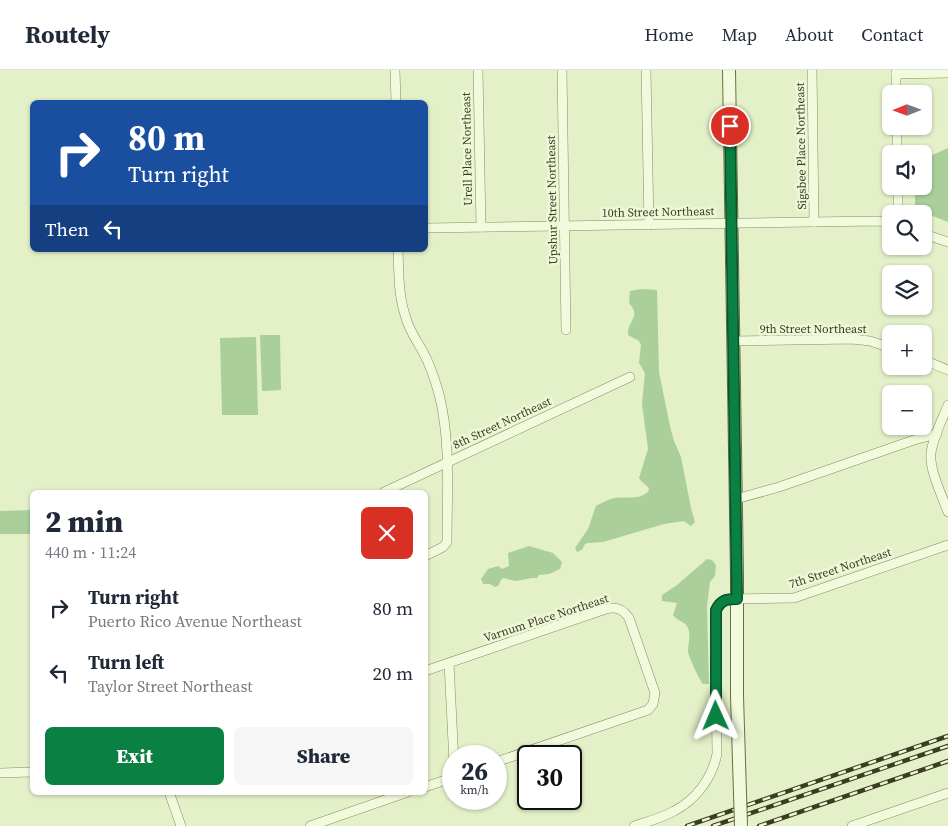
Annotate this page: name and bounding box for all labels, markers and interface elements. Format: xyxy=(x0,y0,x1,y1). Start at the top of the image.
text: Routely xyxy=(25,18,110,51)
text: Home xyxy=(645,22,694,47)
text: Map xyxy=(722,22,757,47)
text: About xyxy=(785,22,833,47)
text: Contact xyxy=(861,22,923,47)
street label: Sigsbee Place Northeast xyxy=(792,82,810,210)
north arrow xyxy=(882,85,932,135)
map controls xyxy=(882,85,932,435)
street label: Urell Place Northeast xyxy=(458,92,476,206)
pin xyxy=(709,105,751,147)
icon: arrive xyxy=(716,112,744,140)
text: 80 m xyxy=(128,114,205,162)
icon: right xyxy=(45,120,110,185)
street label: Upshur Street Northeast xyxy=(543,135,561,265)
button: sound xyxy=(882,145,932,195)
text: Turn right xyxy=(128,159,229,189)
street label: 10th Street Northeast xyxy=(602,203,715,221)
button: search xyxy=(882,205,932,255)
icon: left xyxy=(99,215,127,243)
text: Then xyxy=(45,216,89,242)
button: layers xyxy=(882,265,932,315)
street label: 9th Street Northeast xyxy=(760,321,866,337)
button: + xyxy=(882,325,932,375)
button: − xyxy=(882,385,932,435)
street label: 8th Street Northeast xyxy=(450,393,554,453)
text: 2 min xyxy=(45,501,123,542)
button: close xyxy=(361,507,413,559)
text: 440 m · 11:24 xyxy=(45,541,136,563)
street label: 7th Street Northeast xyxy=(787,544,893,592)
text: Turn right xyxy=(88,584,179,610)
street label: Varnum Place Northeast xyxy=(482,590,611,646)
icon: right xyxy=(45,594,73,622)
text: 80 m xyxy=(372,595,413,621)
text: Puerto Rico Avenue Northeast xyxy=(88,610,302,632)
text: Turn left xyxy=(88,649,164,675)
icon: left xyxy=(45,659,73,687)
text: 20 m xyxy=(372,660,413,686)
text: Taylor Street Northeast xyxy=(88,675,253,697)
position arrow xyxy=(689,689,741,741)
button: Exit xyxy=(45,727,224,785)
button: Share xyxy=(234,727,413,785)
speed limit sign: 30 xyxy=(517,745,582,810)
text: 26 xyxy=(461,754,488,788)
text: km/h xyxy=(460,782,489,798)

